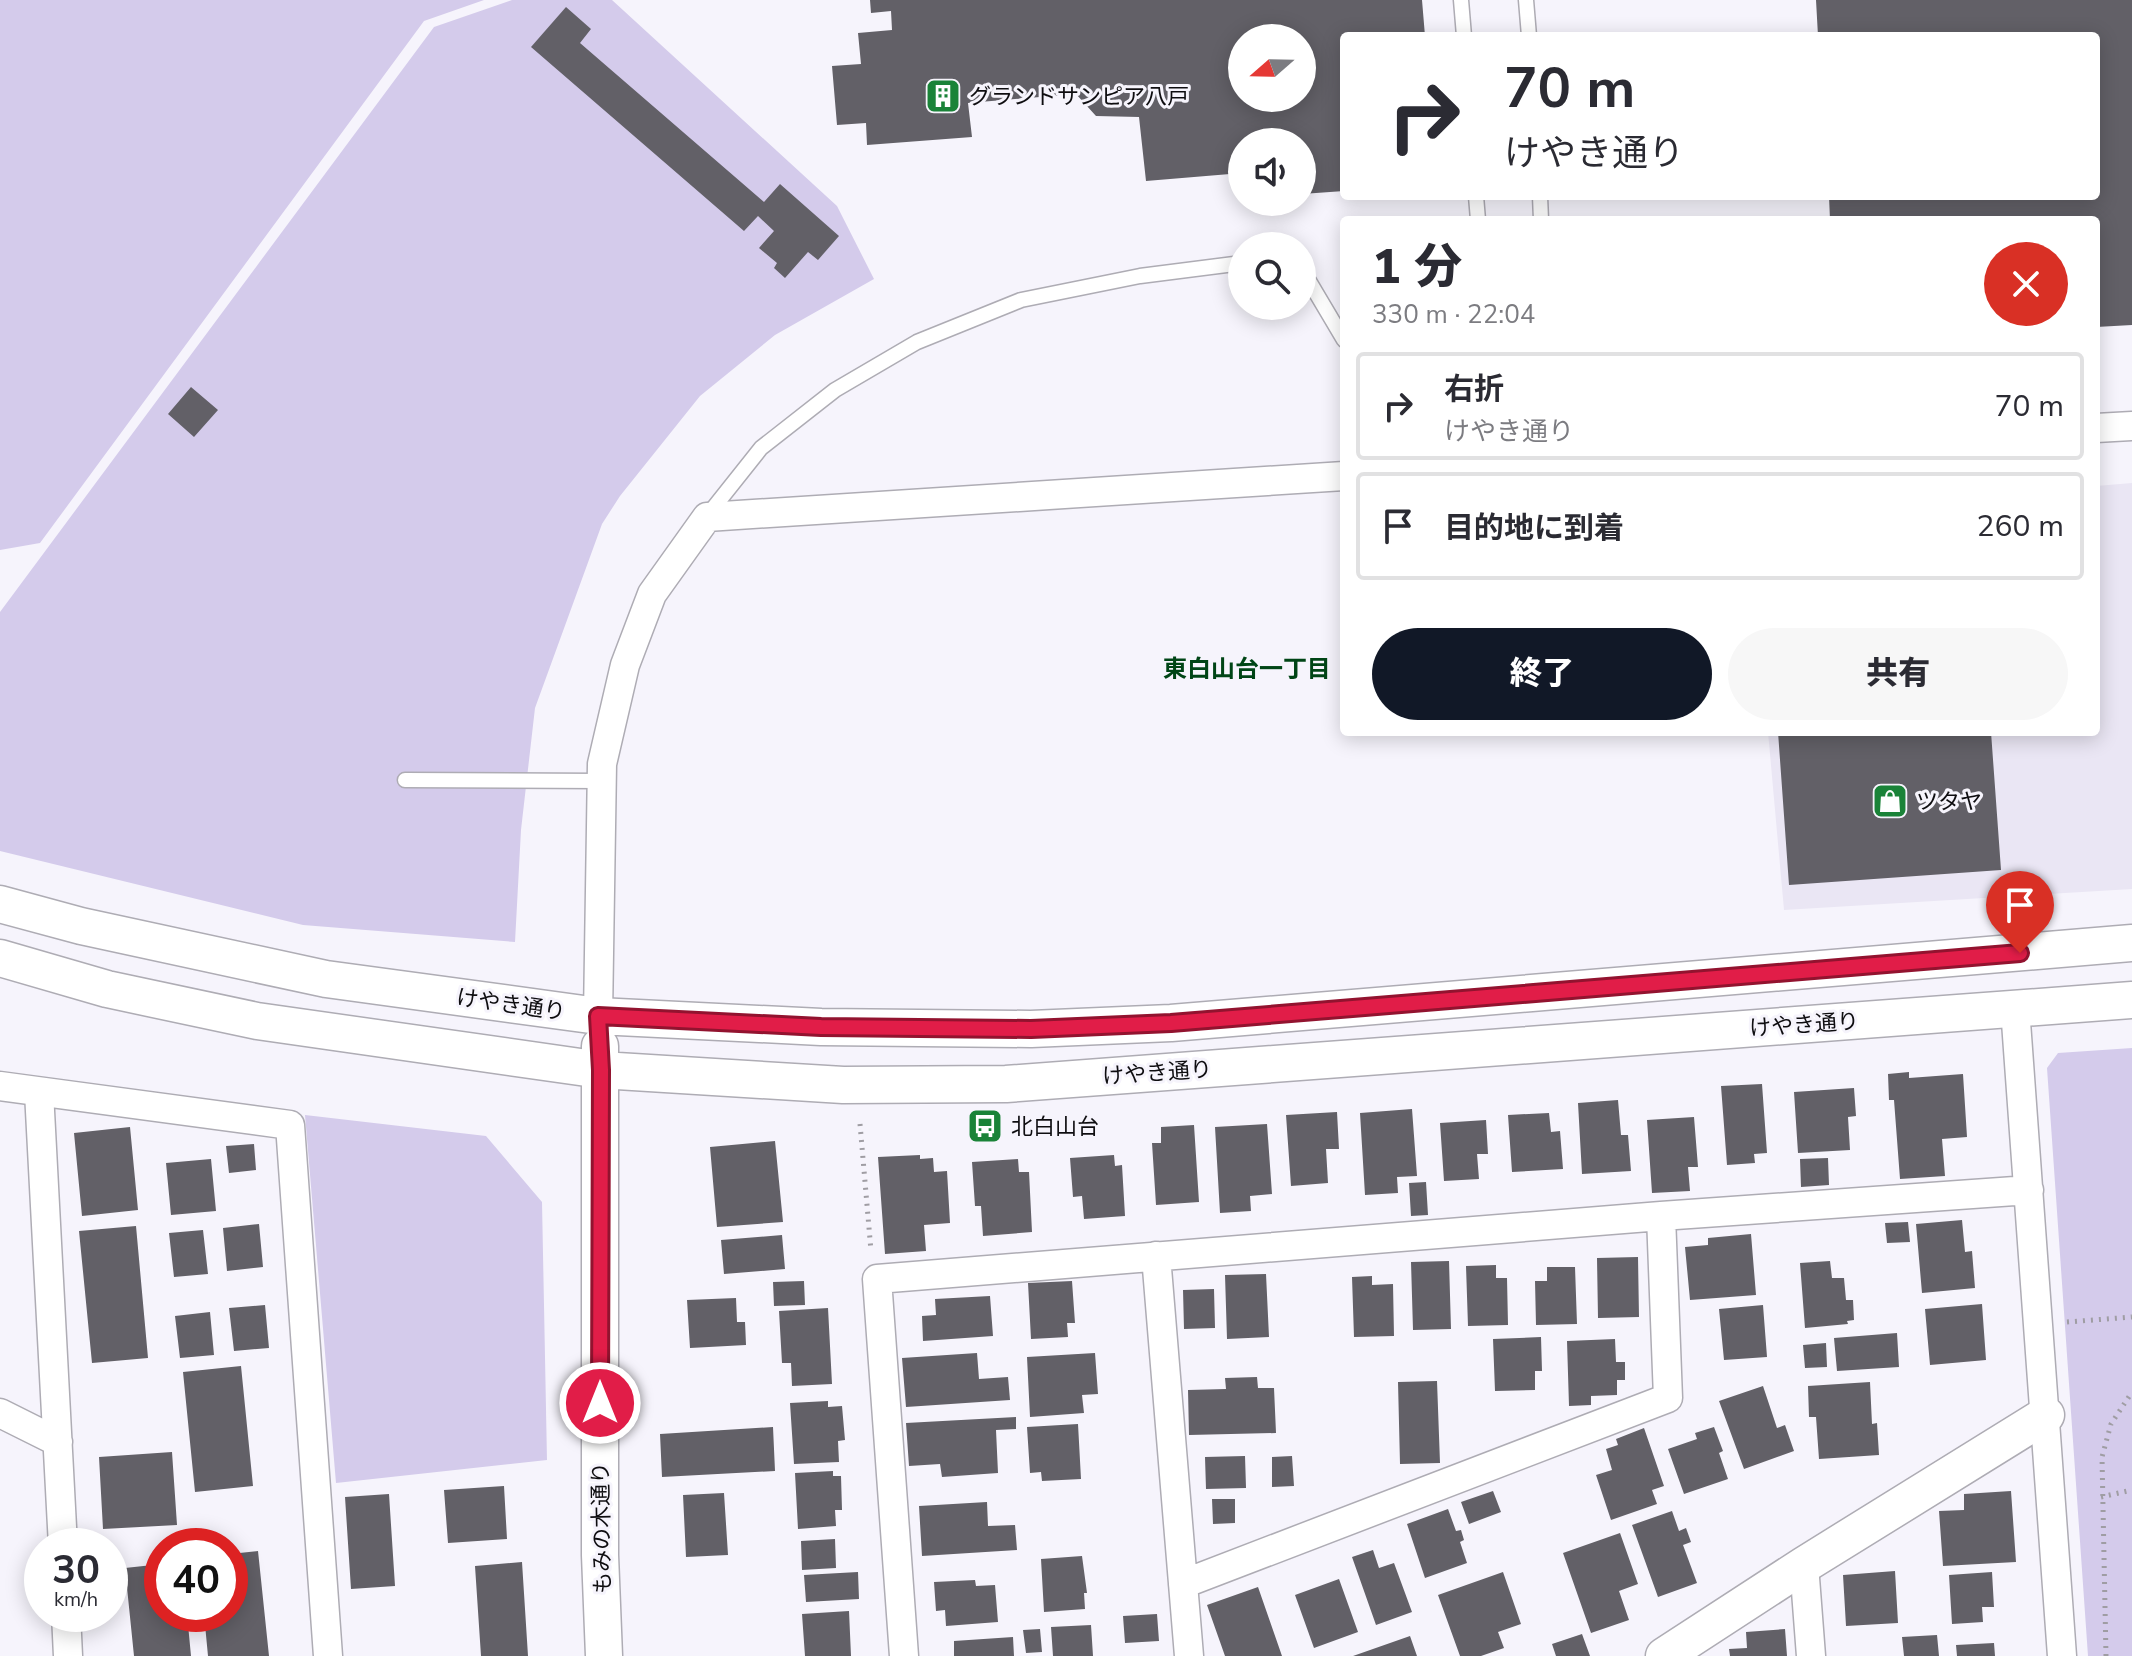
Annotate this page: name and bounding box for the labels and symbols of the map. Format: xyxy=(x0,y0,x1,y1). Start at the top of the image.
north arrow xyxy=(1228,24,1316,112)
building icon: グランドサンピア八戸 xyxy=(924,77,962,115)
place label: グランドサンピア八戸 xyxy=(969,82,1189,112)
district label: 東白山台一丁目 xyxy=(1163,653,1331,685)
shop icon: ツタヤ xyxy=(1871,782,1909,820)
place label: ツタヤ xyxy=(1916,787,1982,817)
pin xyxy=(1986,871,2054,953)
street label: けやき通り xyxy=(454,982,567,1027)
street label: けやき通り xyxy=(1748,1006,1860,1044)
street label: けやき通り xyxy=(1101,1054,1213,1092)
bus stop icon: 北白山台 xyxy=(966,1107,1004,1145)
place label: 北白山台 xyxy=(1011,1112,1099,1142)
position arrow xyxy=(558,1361,642,1445)
street label: もみの木通り xyxy=(586,1462,618,1594)
speed limit sign: 40 xyxy=(144,1528,248,1632)

